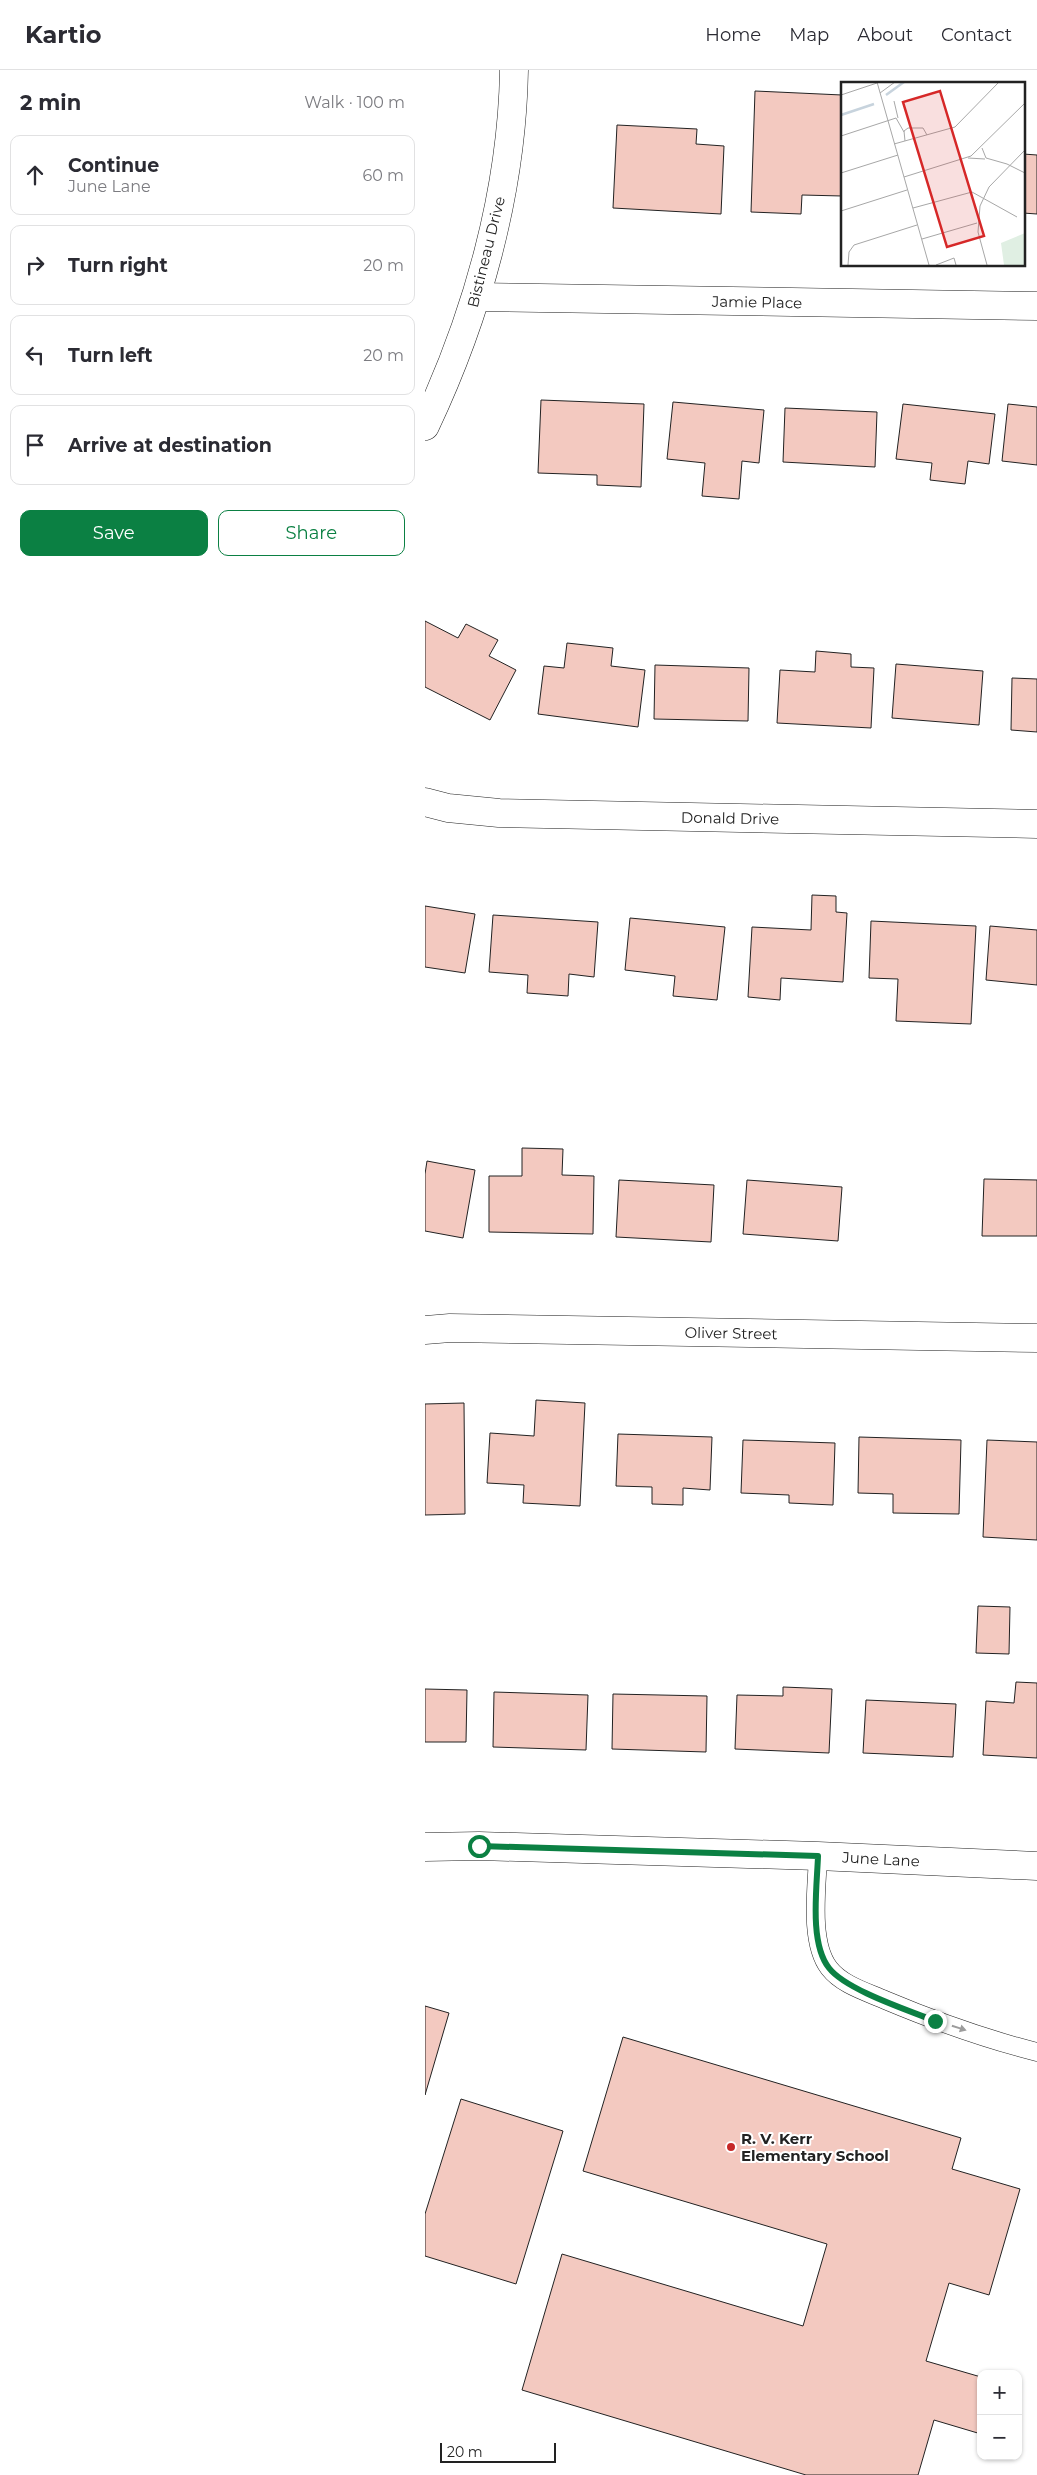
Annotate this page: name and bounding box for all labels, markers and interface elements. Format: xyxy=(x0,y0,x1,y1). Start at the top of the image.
text: Kartio xyxy=(25,20,101,49)
text: Home xyxy=(705,24,761,46)
text: Map xyxy=(789,24,829,46)
text: About xyxy=(857,24,913,46)
text: Contact xyxy=(941,24,1012,46)
inset map xyxy=(841,82,1025,266)
text: 2 min xyxy=(20,90,81,115)
text: Walk · 100 m xyxy=(304,93,405,112)
text: Continue xyxy=(68,154,159,177)
icon: ahead xyxy=(21,161,49,189)
text: 60 m xyxy=(362,166,404,185)
text: June Lane xyxy=(68,177,151,196)
street label: Bistineau Drive xyxy=(463,194,509,310)
icon: right xyxy=(21,251,49,279)
text: Turn right xyxy=(68,254,168,277)
text: 20 m xyxy=(363,256,404,275)
street label: Jamie Place xyxy=(711,292,802,312)
icon: left xyxy=(21,341,49,369)
text: Turn left xyxy=(68,344,153,367)
text: 20 m xyxy=(363,346,404,365)
icon: arrive xyxy=(21,431,49,459)
text: Arrive at destination xyxy=(68,434,272,457)
button: Save xyxy=(20,510,208,556)
button: Share xyxy=(218,510,405,556)
street label: Donald Drive xyxy=(681,808,779,828)
street label: Oliver Street xyxy=(684,1323,778,1343)
route start xyxy=(468,1835,491,1858)
street label: June Lane xyxy=(841,1847,920,1871)
route end xyxy=(924,2010,947,2033)
one-way arrow xyxy=(951,2025,966,2033)
place label: R. V. Kerr Elementary School xyxy=(741,2129,889,2165)
marker: R. V. Kerr Elementary School xyxy=(725,2141,737,2153)
map controls xyxy=(977,2370,1022,2460)
button: + xyxy=(977,2370,1022,2415)
button: − xyxy=(977,2415,1022,2460)
scale bar xyxy=(440,2440,556,2463)
text: 20 m xyxy=(447,2443,483,2461)

